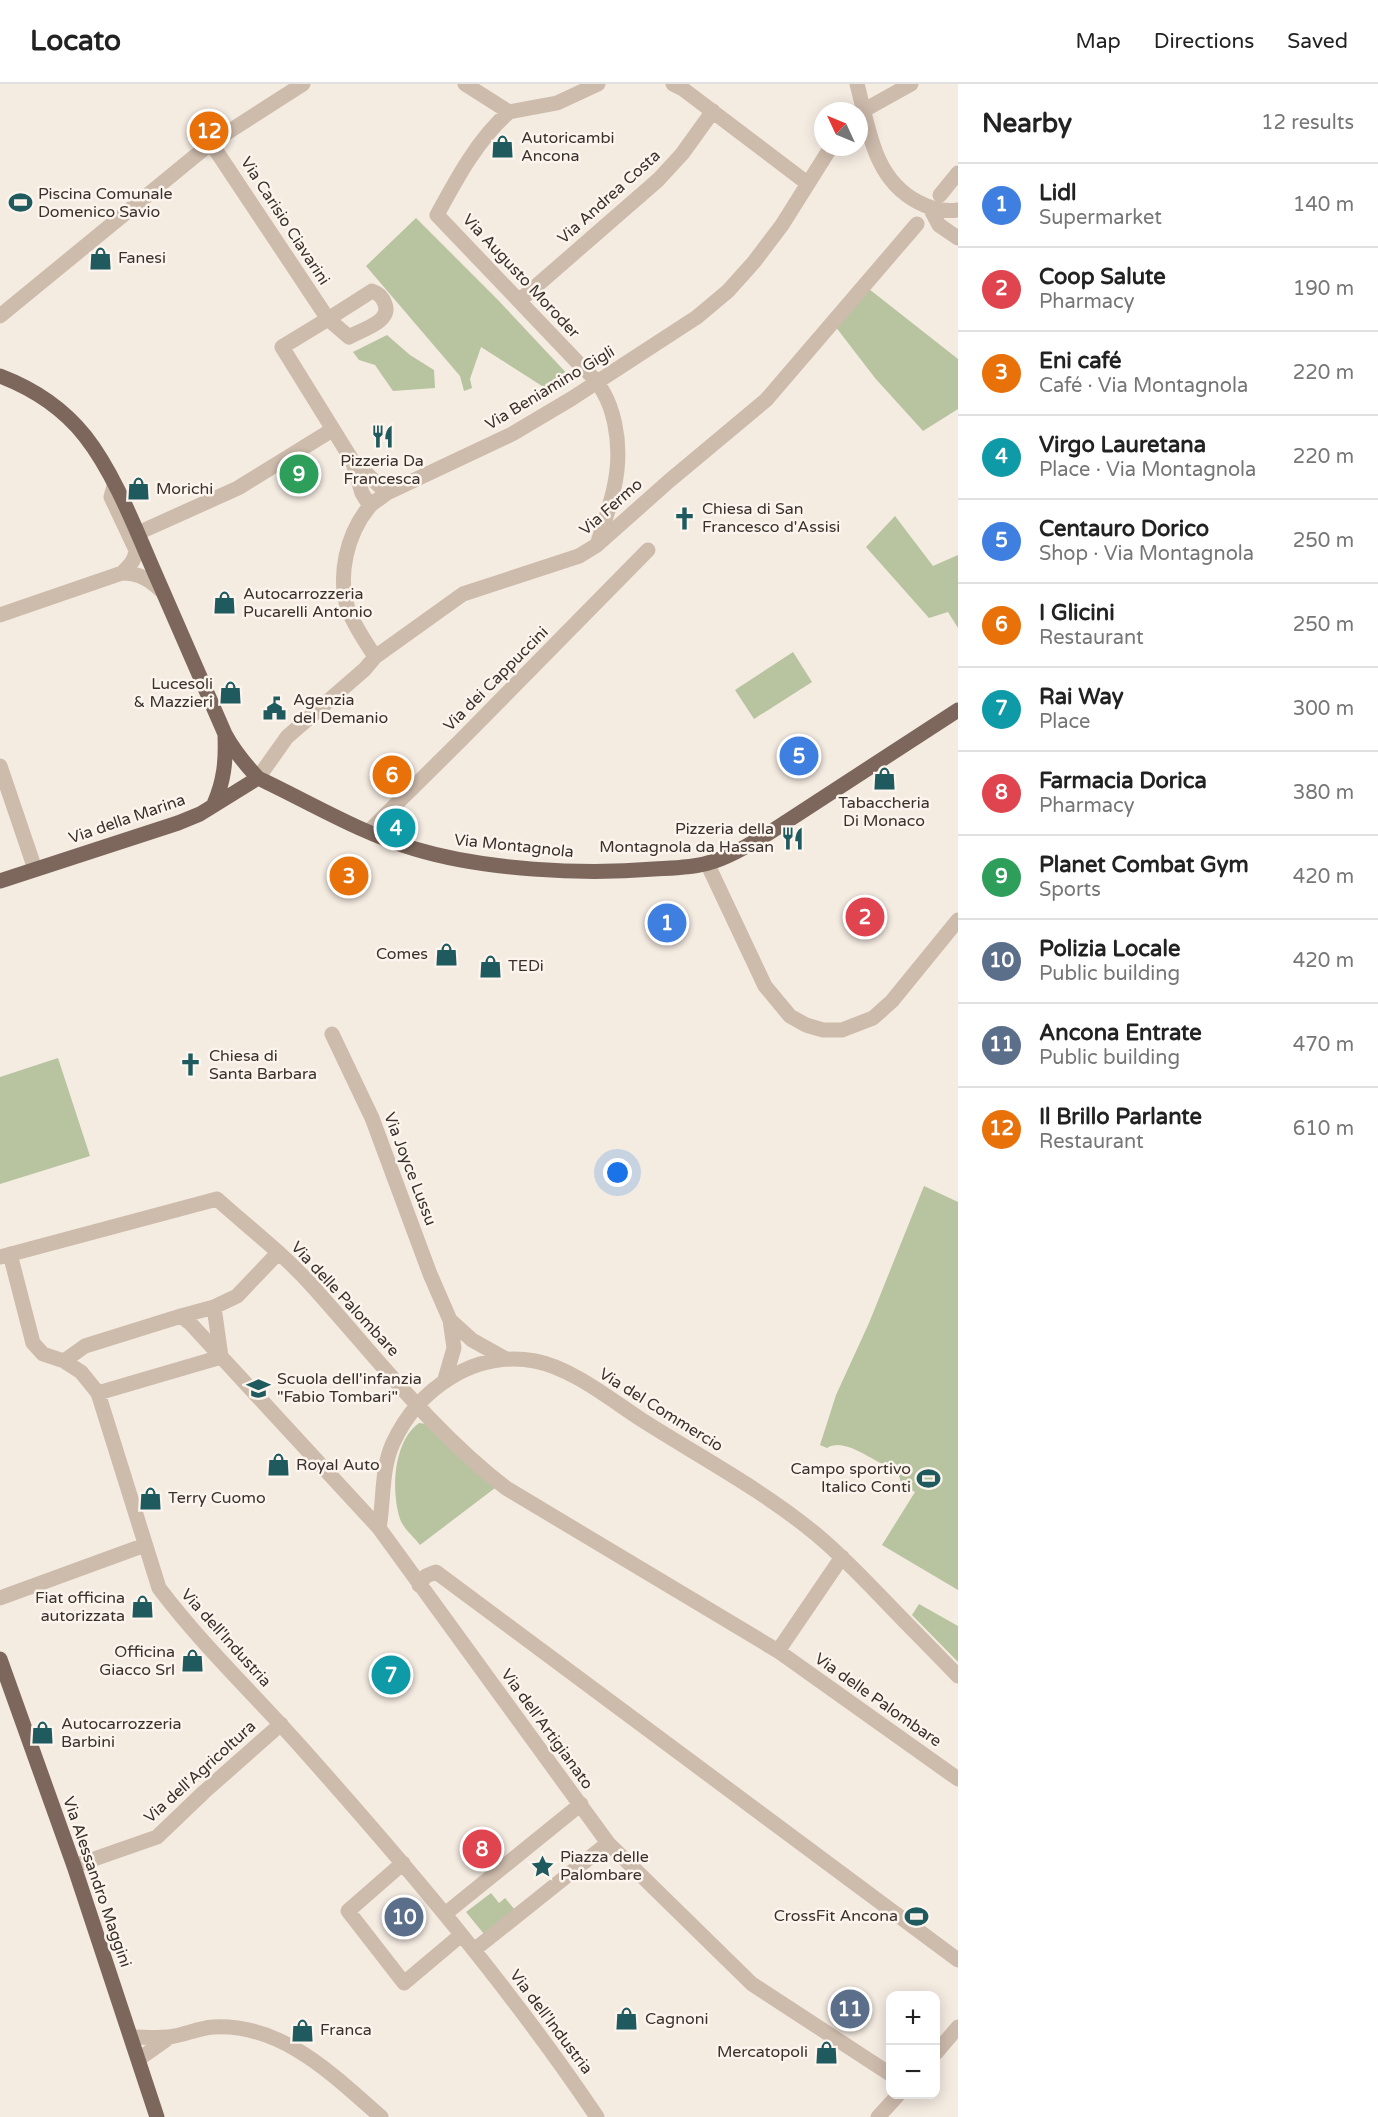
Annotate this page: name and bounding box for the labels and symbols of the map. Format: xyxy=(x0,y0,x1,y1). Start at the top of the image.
north arrow xyxy=(814,102,868,156)
pin: 12 xyxy=(190,108,228,154)
place label: Autoricambi Ancona xyxy=(521,128,615,166)
shop icon: Autoricambi Ancona xyxy=(490,134,516,160)
street label: Via Andrea Costa xyxy=(554,146,664,248)
street label: Via Carisio Ciavarini xyxy=(236,153,334,289)
place label: Piscina Comunale Domenico Savio xyxy=(38,184,172,222)
sports icon: Piscina Comunale Domenico Savio xyxy=(7,190,33,216)
street label: Via Augusto Moroder xyxy=(458,210,584,343)
shop icon: Fanesi xyxy=(87,245,113,271)
place label: Fanesi xyxy=(118,248,166,268)
street label: Via Beniamino Gigli xyxy=(482,341,618,435)
restaurant icon: Pizzeria Da Francesca xyxy=(369,423,395,449)
place label: Pizzeria Da Francesca xyxy=(340,451,424,489)
pin: 9 xyxy=(280,452,318,496)
street label: Via Fermo xyxy=(575,474,647,540)
shop icon: Morichi xyxy=(125,476,151,502)
place label: Morichi xyxy=(156,479,213,499)
place label: Chiesa di San Francesco d'Assisi xyxy=(702,499,840,537)
church icon: Chiesa di San Francesco d'Assisi xyxy=(671,505,697,531)
place label: Autocarrozzeria Pucarelli Antonio xyxy=(243,584,373,622)
shop icon: Autocarrozzeria Pucarelli Antonio xyxy=(212,590,238,616)
street label: Via dei Cappuccini xyxy=(439,622,553,736)
place label: Lucesoli & Mazzieri xyxy=(134,674,213,712)
shop icon: Lucesoli & Mazzieri xyxy=(218,680,244,706)
place label: Agenzia del Demanio xyxy=(293,690,388,728)
public building icon: Agenzia del Demanio xyxy=(262,696,288,722)
pin: 5 xyxy=(780,734,818,778)
pin: 6 xyxy=(372,752,412,798)
shop icon: Tabaccheria Di Monaco xyxy=(871,765,897,791)
street label: Via della Marina xyxy=(66,790,188,848)
place label: Tabaccheria Di Monaco xyxy=(838,793,930,831)
pin: 4 xyxy=(376,806,416,850)
place label: Pizzeria della Montagnola da Hassan xyxy=(599,819,774,857)
restaurant icon: Pizzeria della Montagnola da Hassan xyxy=(779,825,805,851)
street label: Via Montagnola xyxy=(453,830,575,862)
pin: 3 xyxy=(330,854,368,898)
pin: 2 xyxy=(846,894,884,940)
pin: 1 xyxy=(648,900,686,946)
shop icon: Comes xyxy=(433,941,459,967)
place label: Comes xyxy=(376,944,428,964)
shop icon: TEDi xyxy=(477,953,503,979)
place label: TEDi xyxy=(508,956,544,976)
place label: Chiesa di Santa Barbara xyxy=(209,1046,317,1084)
church icon: Chiesa di Santa Barbara xyxy=(178,1052,204,1078)
street label: Via Joyce Lussu xyxy=(379,1110,441,1228)
your location xyxy=(603,1158,632,1187)
street label: Via delle Palombare xyxy=(286,1237,404,1361)
street label: Via del Commercio xyxy=(595,1364,727,1456)
place label: Scuola dell'infanzia "Fabio Tombari" xyxy=(277,1369,422,1407)
school or university icon: Scuola dell'infanzia "Fabio Tombari" xyxy=(246,1375,272,1401)
shop icon: Royal Auto xyxy=(265,1452,291,1478)
place label: Royal Auto xyxy=(296,1455,380,1475)
place label: Campo sportivo Italico Conti xyxy=(790,1459,911,1497)
sports icon: Campo sportivo Italico Conti xyxy=(916,1465,942,1491)
shop icon: Terry Cuomo xyxy=(137,1485,163,1511)
place label: Terry Cuomo xyxy=(168,1488,266,1508)
street label: Via dell'Industria xyxy=(177,1585,275,1691)
place label: Fiat officina autorizzata xyxy=(35,1588,125,1626)
shop icon: Fiat officina autorizzata xyxy=(130,1594,156,1620)
place label: Officina Giacco Srl xyxy=(99,1642,175,1680)
shop icon: Officina Giacco Srl xyxy=(180,1648,206,1674)
street label: Via delle Palombare xyxy=(811,1649,945,1751)
pin: 7 xyxy=(372,1652,410,1698)
street label: Via dell'Artigianato xyxy=(497,1665,597,1793)
place label: Autocarrozzeria Barbini xyxy=(61,1714,182,1752)
street label: Via dell'Agricoltura xyxy=(140,1716,260,1828)
shop icon: Autocarrozzeria Barbini xyxy=(30,1720,56,1746)
street label: Via Alessandro Maggini xyxy=(58,1794,136,1970)
pin: 8 xyxy=(462,1826,502,1872)
place label: Piazza delle Palombare xyxy=(560,1847,649,1885)
place icon: Piazza delle Palombare xyxy=(529,1853,555,1879)
pin: 10 xyxy=(384,1894,424,1940)
sports icon: CrossFit Ancona xyxy=(903,1903,929,1929)
place label: CrossFit Ancona xyxy=(774,1906,898,1926)
street label: Via dell'Industria xyxy=(505,1966,597,2078)
pin: 11 xyxy=(830,1986,870,2032)
shop icon: Cagnoni xyxy=(614,2006,640,2032)
place label: Cagnoni xyxy=(645,2009,708,2029)
shop icon: Franca xyxy=(289,2017,315,2043)
place label: Franca xyxy=(320,2020,372,2040)
shop icon: Mercatopoli xyxy=(813,2039,839,2065)
place label: Mercatopoli xyxy=(717,2042,808,2062)

